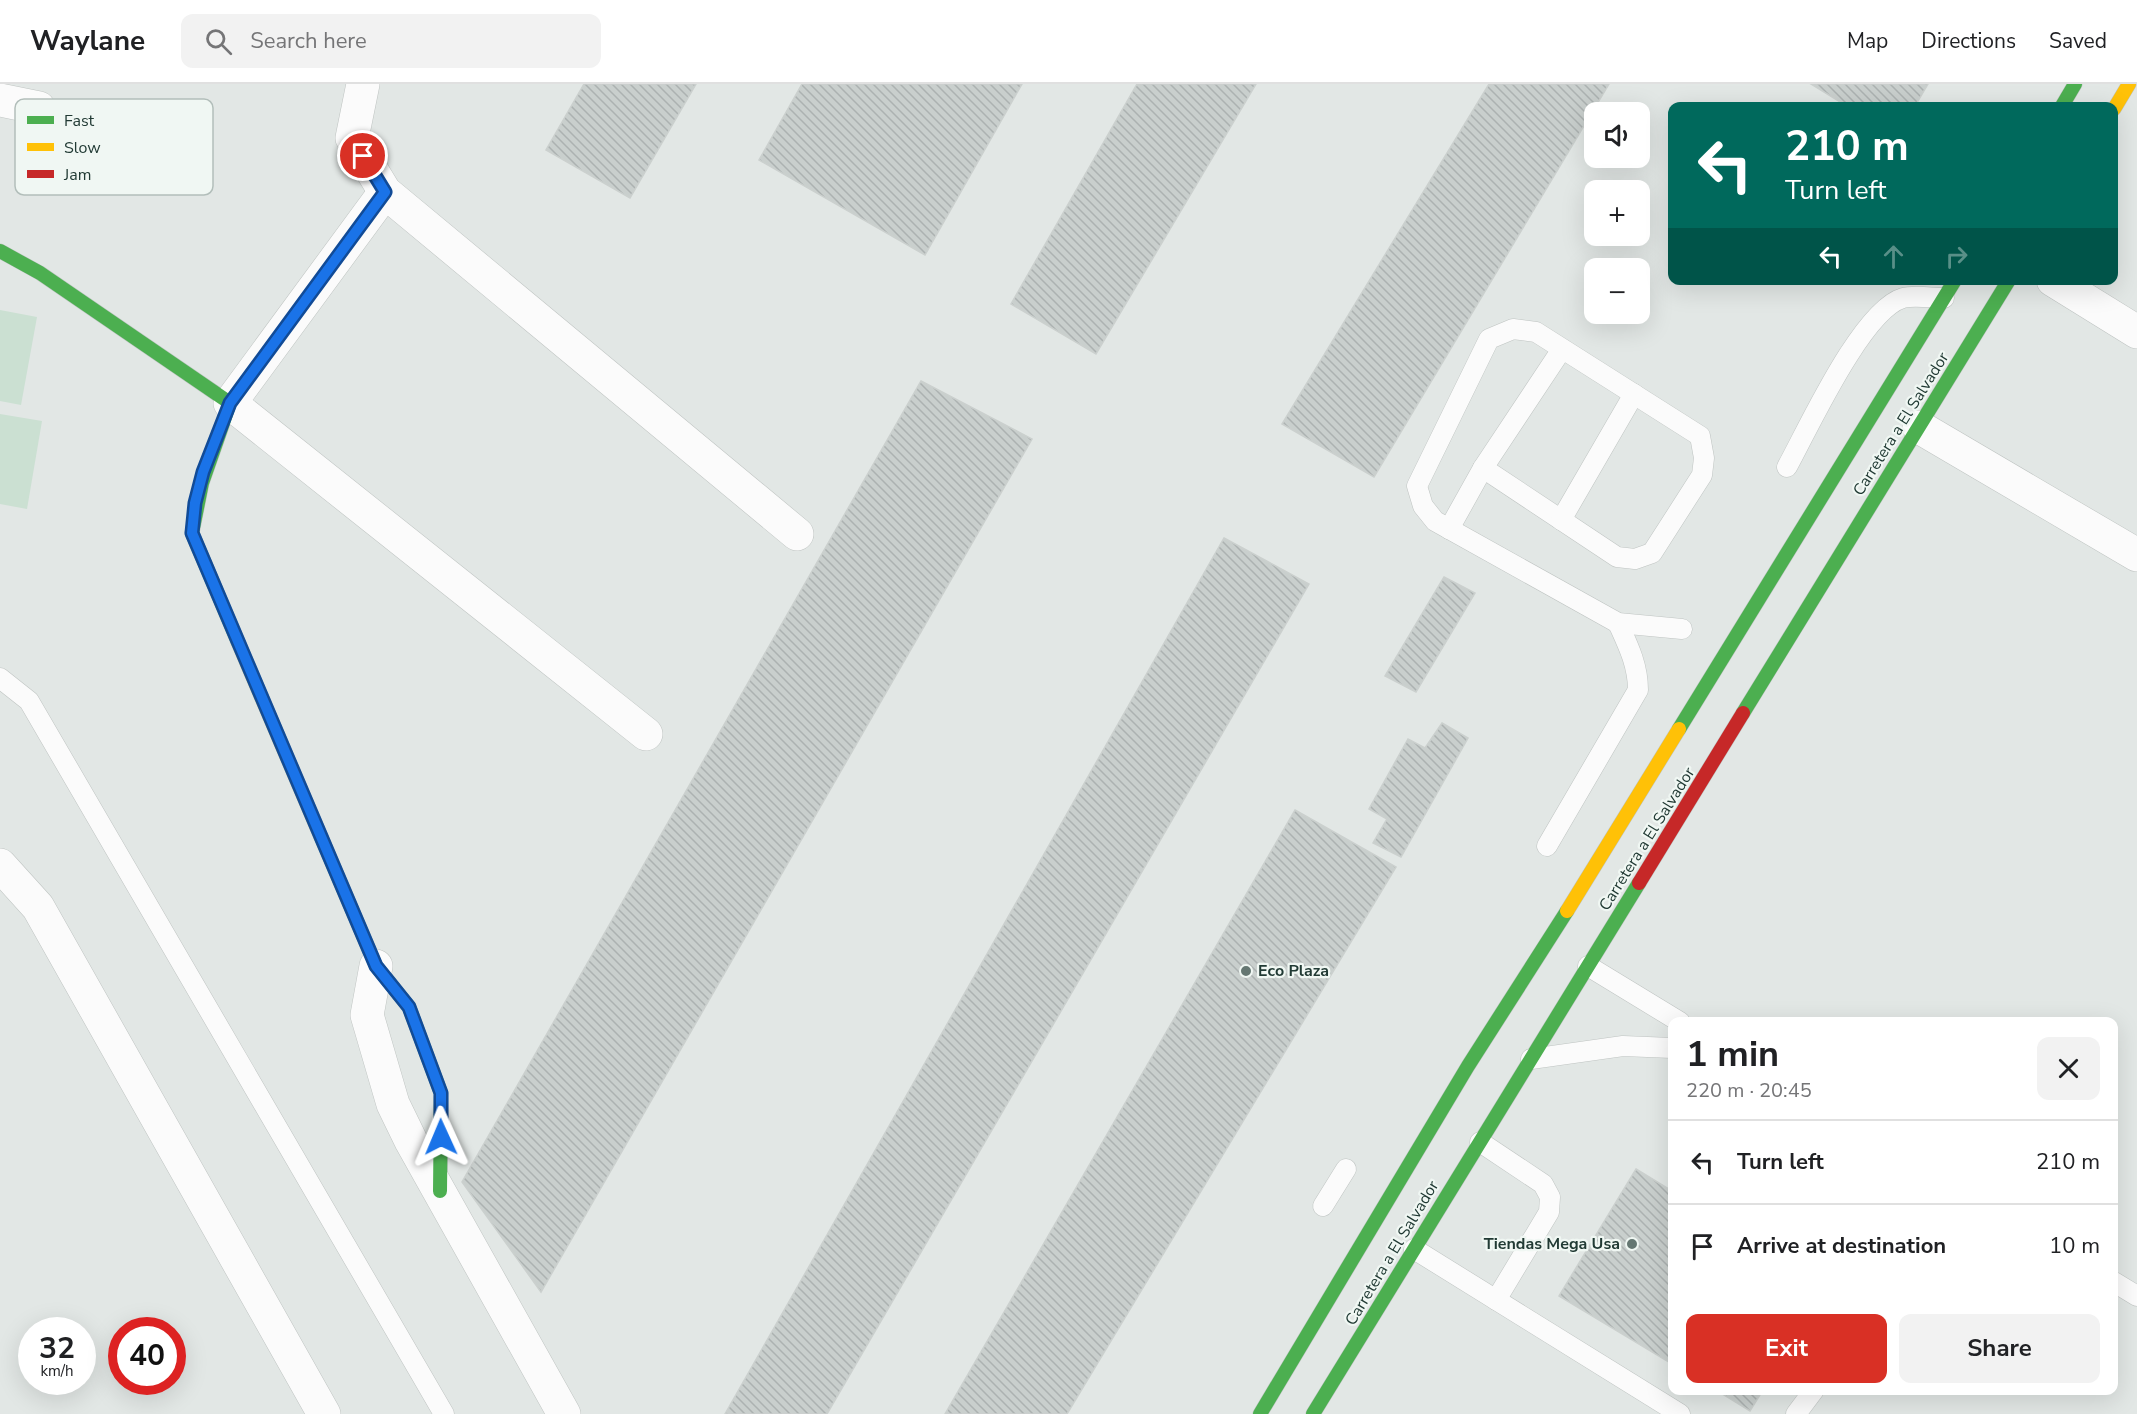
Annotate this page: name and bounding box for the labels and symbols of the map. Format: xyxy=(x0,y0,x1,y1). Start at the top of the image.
legend xyxy=(15,99,213,195)
text: Fast xyxy=(64,110,95,132)
pin xyxy=(337,130,388,181)
text: Slow xyxy=(64,137,101,159)
text: Jam xyxy=(63,164,91,186)
street label: Carretera a El Salvador xyxy=(1848,348,1954,500)
street label: Carretera a El Salvador xyxy=(1594,763,1700,915)
place label: Eco Plaza xyxy=(1258,960,1329,982)
marker: Eco Plaza xyxy=(1239,964,1253,978)
position arrow xyxy=(409,1105,473,1169)
street label: Carretera a El Salvador xyxy=(1340,1176,1444,1330)
place label: Tiendas Mega Usa xyxy=(1484,1233,1620,1255)
marker: Tiendas Mega Usa xyxy=(1625,1237,1639,1251)
speed limit sign: 40 xyxy=(108,1317,186,1395)

